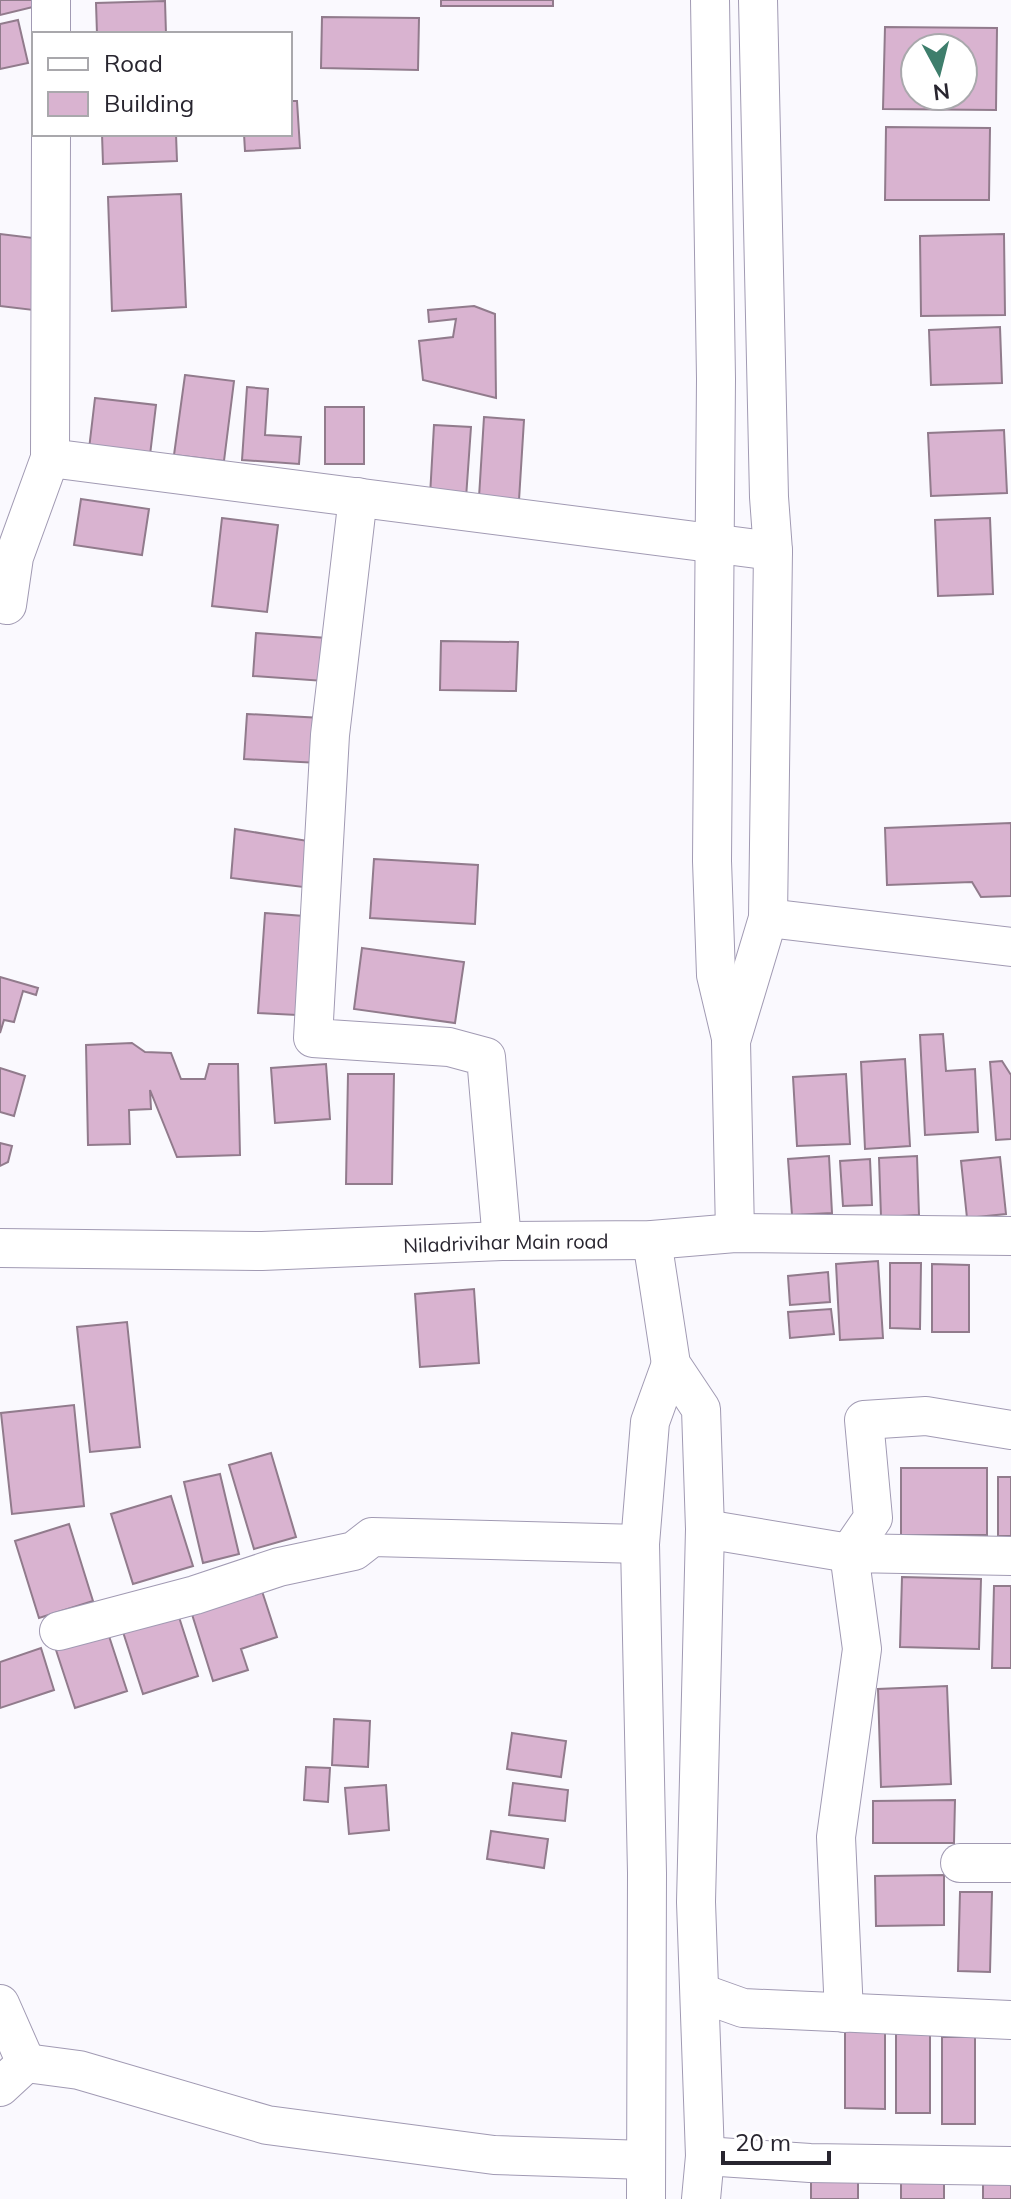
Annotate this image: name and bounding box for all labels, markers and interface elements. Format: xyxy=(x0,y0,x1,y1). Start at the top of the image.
legend xyxy=(32,32,292,136)
north arrow xyxy=(899,32,979,112)
text: Road xyxy=(104,48,163,78)
text: N xyxy=(931,77,951,107)
text: Building xyxy=(104,88,194,118)
street label: Niladrivihar Main road xyxy=(403,1228,609,1258)
scale bar xyxy=(723,2115,829,2165)
text: 20 m xyxy=(735,2127,791,2157)

